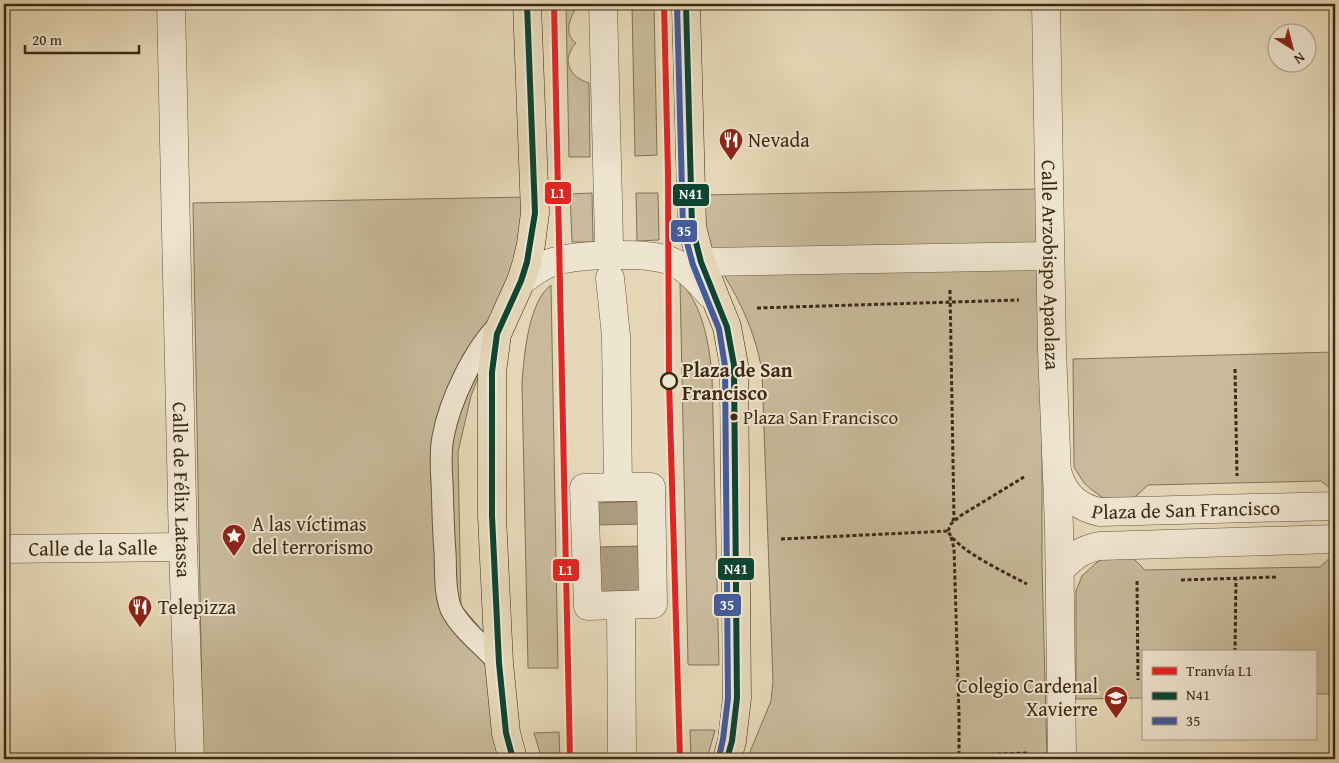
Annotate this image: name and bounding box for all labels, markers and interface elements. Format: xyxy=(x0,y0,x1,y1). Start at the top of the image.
scale bar xyxy=(25,22,139,54)
north arrow xyxy=(1266,22,1316,72)
text: 20 m xyxy=(32,29,63,50)
text: N xyxy=(1289,48,1309,70)
place label: Nevada xyxy=(748,125,810,154)
restaurant icon: Nevada xyxy=(718,127,744,161)
street label: Calle Arzobispo Apaolaza xyxy=(1035,160,1068,371)
line badge: L1 xyxy=(544,181,572,205)
text: L1 xyxy=(551,183,565,203)
line badge: N41 xyxy=(672,183,710,207)
text: N41 xyxy=(679,184,703,204)
line badge: 35 xyxy=(670,219,698,243)
text: 35 xyxy=(677,221,691,241)
place label: Plaza de San Francisco xyxy=(682,355,793,407)
marker: Plaza de San Francisco xyxy=(660,372,678,390)
street label: Calle de Félix Latassa xyxy=(166,402,199,579)
place label: Plaza San Francisco xyxy=(743,403,898,431)
marker: Plaza San Francisco xyxy=(729,412,739,422)
street label: Plaza de San Francisco xyxy=(1089,492,1280,526)
place label: A las víctimas del terrorismo xyxy=(252,509,373,561)
place icon: A las víctimas del terrorismo xyxy=(221,523,247,557)
street label: Calle de la Salle xyxy=(28,532,158,563)
line badge: N41 xyxy=(717,557,755,581)
line badge: L1 xyxy=(552,558,580,582)
text: N41 xyxy=(724,559,748,579)
text: L1 xyxy=(559,560,573,580)
place label: Telepizza xyxy=(158,592,237,621)
line badge: 35 xyxy=(713,593,742,617)
restaurant icon: Telepizza xyxy=(127,594,153,628)
text: 35 xyxy=(720,595,734,615)
legend xyxy=(1142,650,1316,740)
text: Tranvía L1 xyxy=(1186,660,1253,681)
place label: Colegio Cardenal Xavierre xyxy=(957,671,1098,723)
text: N41 xyxy=(1186,684,1210,705)
school or university icon: Colegio Cardenal Xavierre xyxy=(1103,685,1129,719)
text: 35 xyxy=(1186,710,1200,731)

